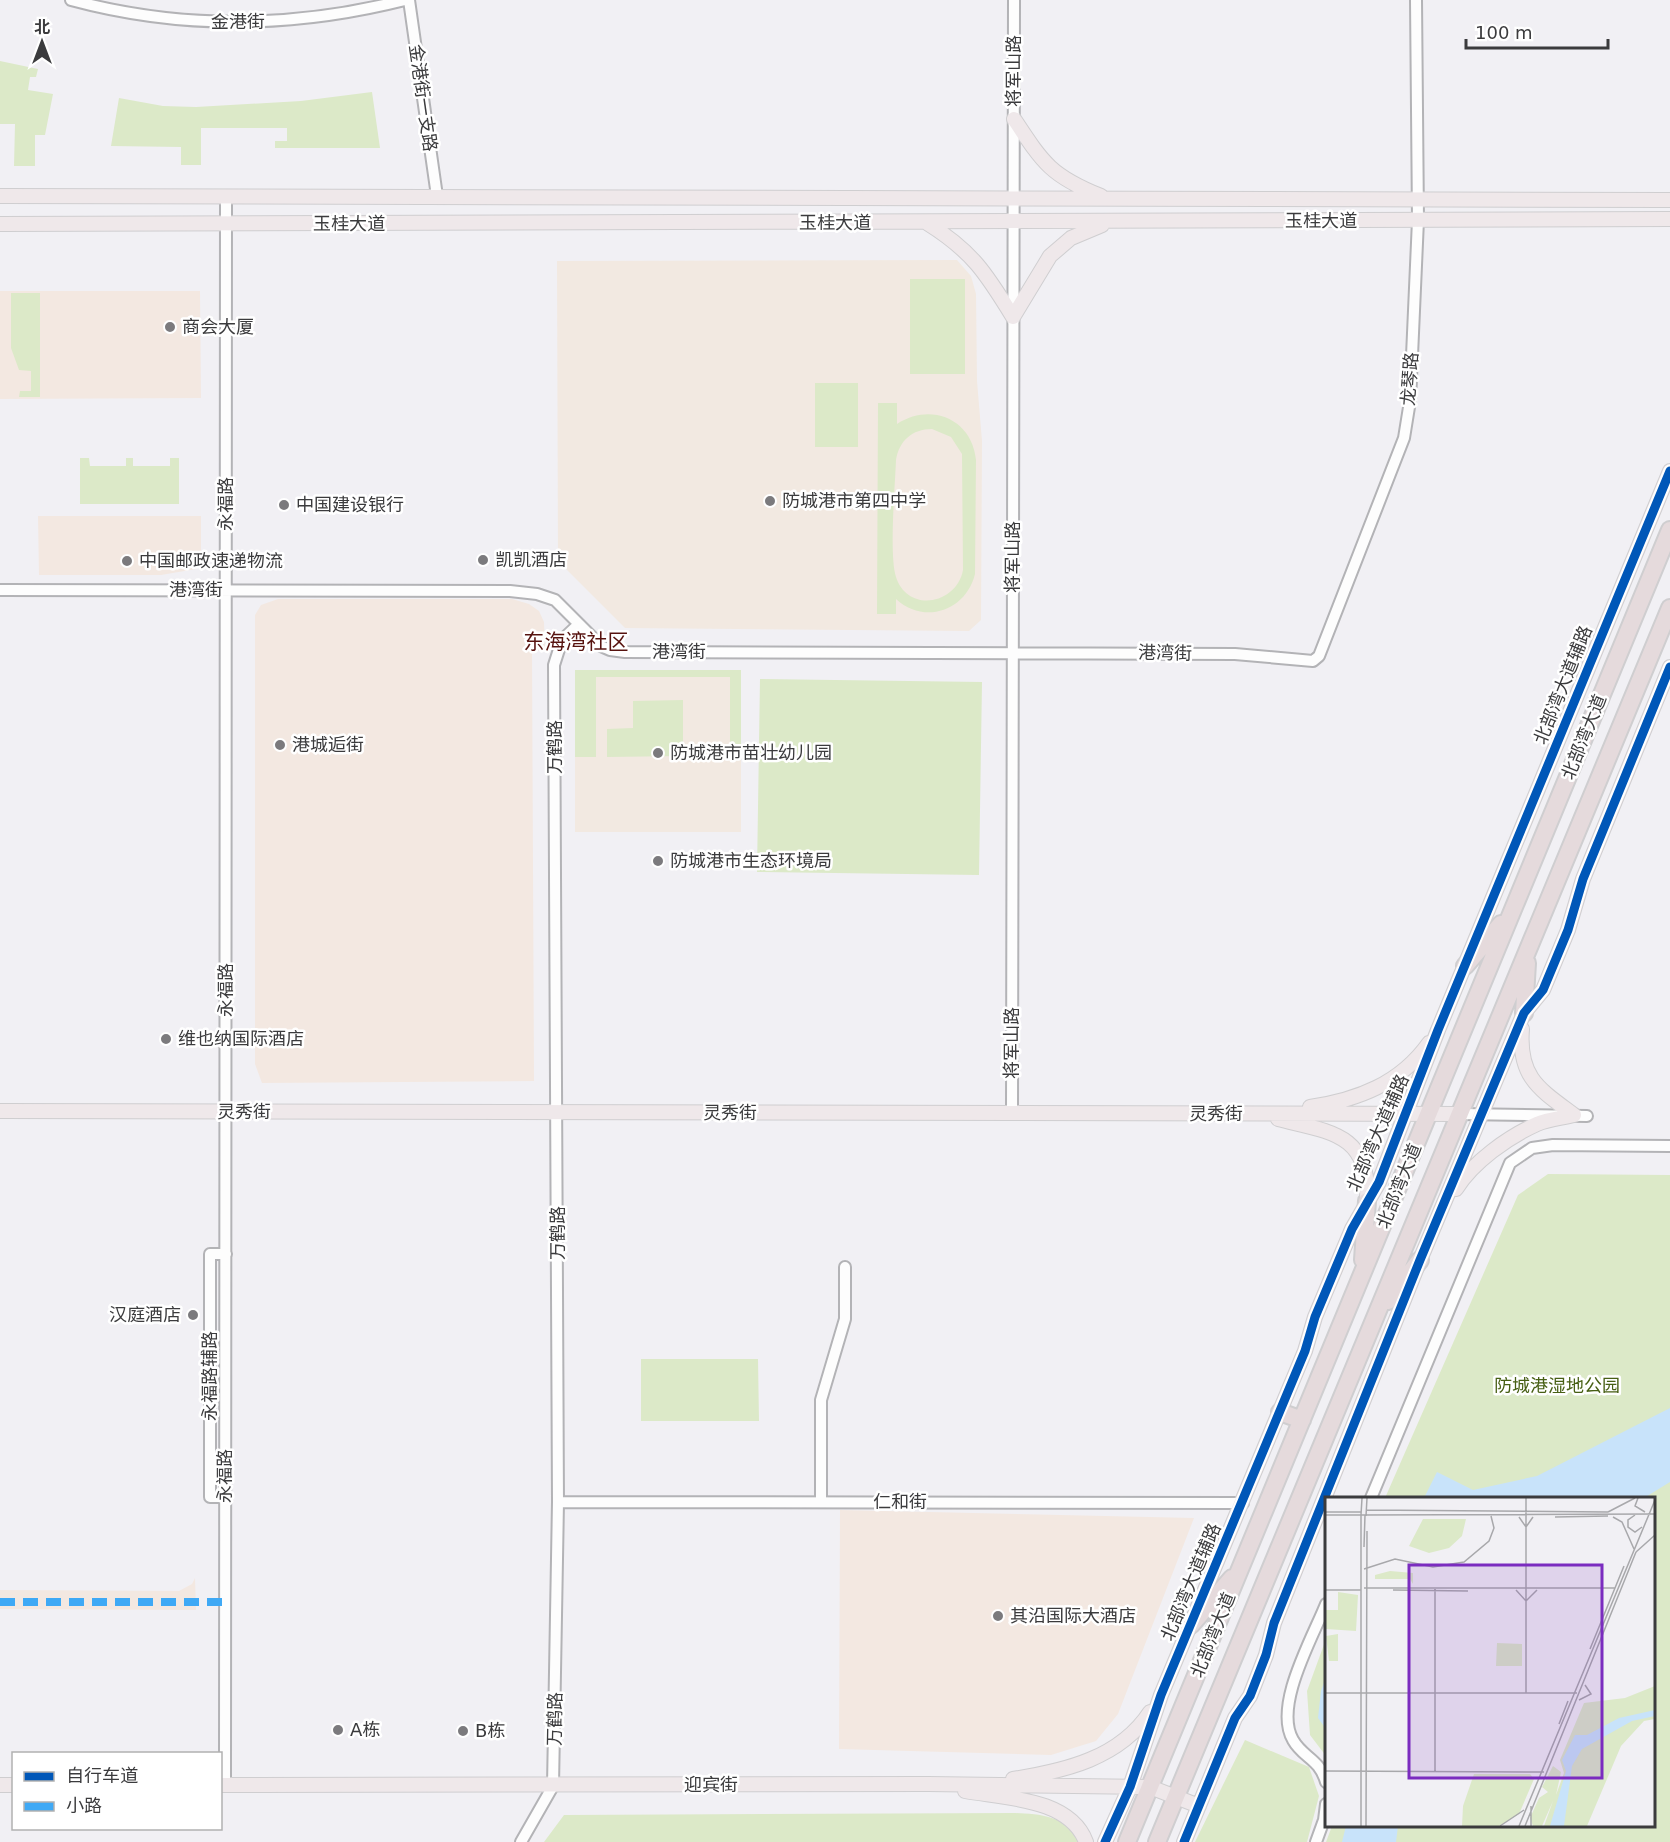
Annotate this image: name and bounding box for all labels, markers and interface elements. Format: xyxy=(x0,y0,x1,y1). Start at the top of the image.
street label: 金港街 xyxy=(211,11,265,32)
north arrow xyxy=(12,12,72,72)
scale bar xyxy=(1466,12,1608,50)
text: 北 xyxy=(34,18,50,37)
text: 100 m xyxy=(1475,22,1533,43)
street label: 将军山路 xyxy=(1003,35,1024,107)
street label: 金港街一支路 xyxy=(406,43,441,153)
street label: 玉桂大道 xyxy=(1285,210,1357,231)
street label: 玉桂大道 xyxy=(799,212,871,233)
street label: 玉桂大道 xyxy=(313,213,385,234)
place label: 商会大厦 xyxy=(182,316,254,337)
marker: 商会大厦 xyxy=(163,320,177,334)
street label: 龙琴路 xyxy=(1397,351,1422,407)
street label: 永福路 xyxy=(215,477,236,531)
place label: 防城港市第四中学 xyxy=(782,490,926,511)
place label: 中国建设银行 xyxy=(296,494,404,515)
marker: 防城港市第四中学 xyxy=(763,494,777,508)
marker: 中国建设银行 xyxy=(277,498,291,512)
street label: 将军山路 xyxy=(1002,521,1023,593)
place label: 凯凯酒店 xyxy=(495,549,567,570)
place label: 中国邮政速递物流 xyxy=(139,550,283,571)
marker: 凯凯酒店 xyxy=(476,553,490,567)
marker: 中国邮政速递物流 xyxy=(120,554,134,568)
street label: 港湾街 xyxy=(169,579,223,600)
street label: 北部湾大道辅路 xyxy=(1529,623,1597,747)
district label: 东海湾社区 xyxy=(524,630,629,654)
street label: 港湾街 xyxy=(652,641,706,662)
street label: 港湾街 xyxy=(1138,642,1192,663)
street label: 北部湾大道 xyxy=(1557,691,1611,783)
street label: 万鹤路 xyxy=(544,720,565,774)
place label: 港城逅街 xyxy=(292,734,364,755)
marker: 港城逅街 xyxy=(273,738,287,752)
place label: 防城港市苗壮幼儿园 xyxy=(670,742,832,763)
marker: 防城港市苗壮幼儿园 xyxy=(651,746,665,760)
place label: 防城港市生态环境局 xyxy=(670,850,832,871)
marker: 防城港市生态环境局 xyxy=(651,854,665,868)
street label: 永福路 xyxy=(215,963,236,1017)
street label: 将军山路 xyxy=(1001,1007,1022,1079)
place label: 维也纳国际酒店 xyxy=(178,1028,304,1049)
marker: 维也纳国际酒店 xyxy=(159,1032,173,1046)
street label: 北部湾大道辅路 xyxy=(1343,1071,1413,1195)
street label: 灵秀街 xyxy=(217,1101,271,1122)
street label: 灵秀街 xyxy=(703,1102,757,1123)
street label: 灵秀街 xyxy=(1189,1103,1243,1124)
street label: 北部湾大道 xyxy=(1372,1140,1426,1232)
street label: 万鹤路 xyxy=(547,1206,568,1260)
place label: 汉庭酒店 xyxy=(109,1304,181,1325)
marker: 汉庭酒店 xyxy=(186,1308,200,1322)
street label: 永福路辅路 xyxy=(199,1331,220,1421)
park label: 防城港湿地公园 xyxy=(1494,1375,1620,1396)
street label: 永福路 xyxy=(214,1449,235,1503)
street label: 仁和街 xyxy=(873,1491,927,1512)
inset map xyxy=(1325,1497,1655,1827)
street label: 北部湾大道辅路 xyxy=(1156,1520,1226,1644)
street label: 北部湾大道 xyxy=(1186,1589,1240,1681)
place label: 其沿国际大酒店 xyxy=(1010,1605,1136,1626)
marker: 其沿国际大酒店 xyxy=(991,1609,1005,1623)
street label: 万鹤路 xyxy=(544,1692,565,1746)
place label: A栋 xyxy=(350,1719,380,1740)
place label: B栋 xyxy=(475,1720,505,1741)
marker: A栋 xyxy=(331,1723,345,1737)
marker: B栋 xyxy=(456,1724,470,1738)
legend xyxy=(12,1752,222,1830)
text: 自行车道 xyxy=(66,1765,138,1786)
street label: 迎宾街 xyxy=(684,1774,738,1795)
text: 小路 xyxy=(66,1795,102,1816)

